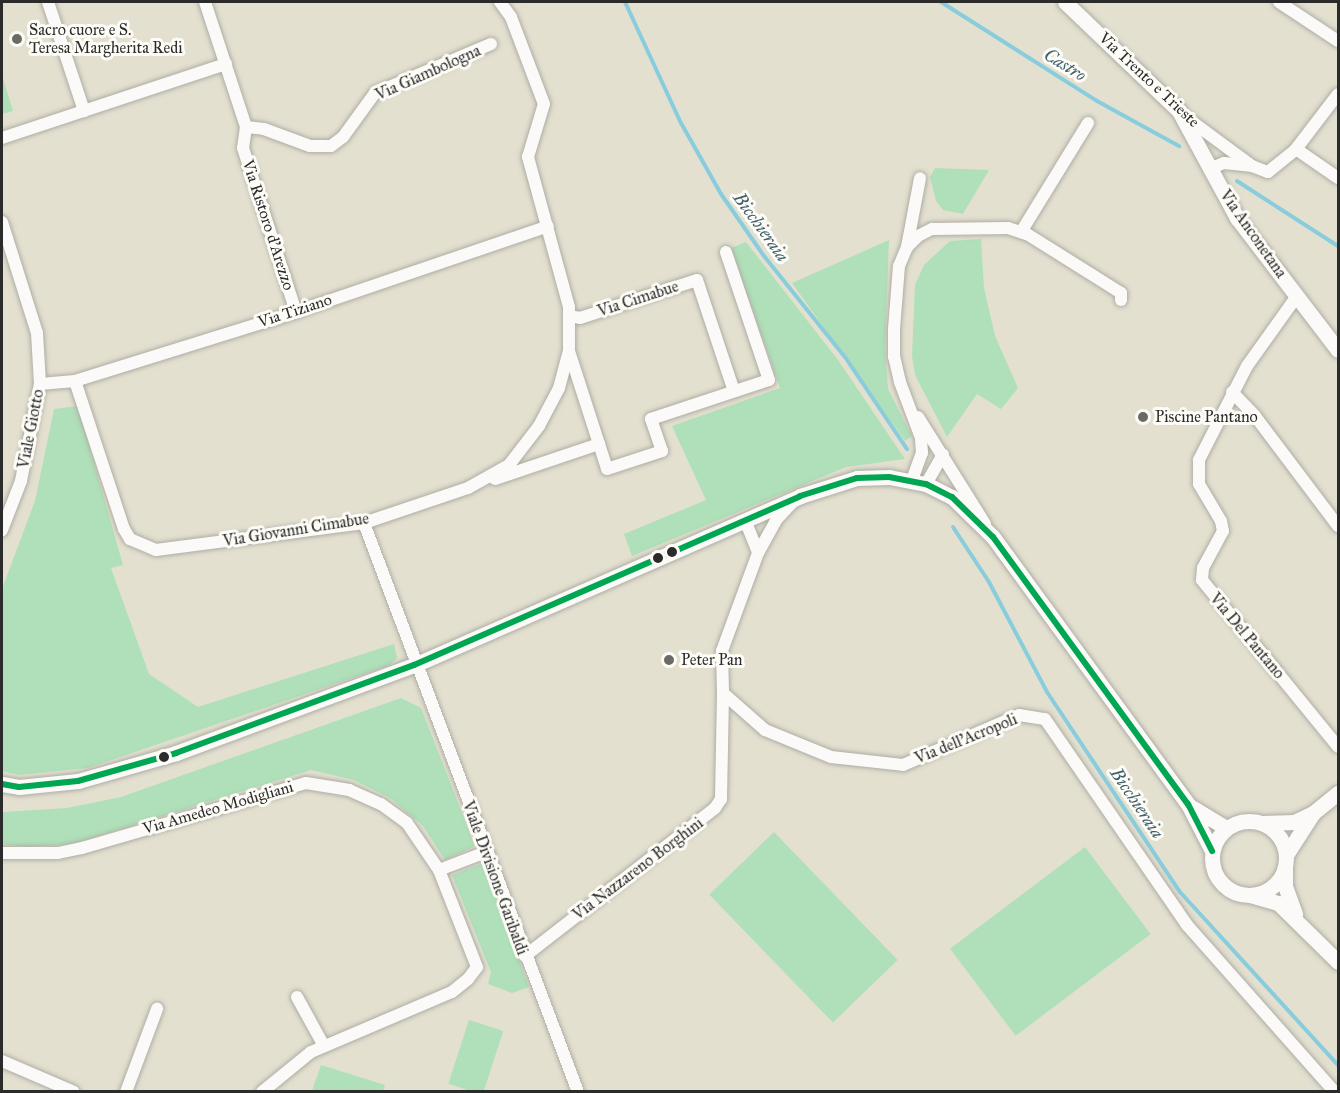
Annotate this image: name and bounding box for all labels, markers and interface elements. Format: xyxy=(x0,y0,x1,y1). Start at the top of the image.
place label: Sacro cuore e S. Teresa Margherita Redi xyxy=(29,20,183,58)
street label: Via Trento e Trieste xyxy=(1095,28,1203,132)
marker: Sacro cuore e S. Teresa Margherita Redi xyxy=(10,32,24,46)
street label: Via Giambologna xyxy=(372,41,484,105)
water label: Castro xyxy=(1040,44,1090,86)
street label: Via Ristoro d'Arezzo xyxy=(238,157,298,293)
street label: Via Anconetana xyxy=(1216,186,1290,282)
water label: Bicchieraia xyxy=(729,188,793,266)
street label: Via Cimabue xyxy=(595,277,681,321)
street label: Via Tiziano xyxy=(256,290,334,332)
street label: Viale Giotto xyxy=(14,388,48,470)
place label: Piscine Pantano xyxy=(1155,407,1258,427)
marker: Piscine Pantano xyxy=(1136,410,1150,424)
street label: Via Giovanni Cimabue xyxy=(222,509,370,551)
unlabelled marker xyxy=(666,546,678,558)
unlabelled marker xyxy=(652,552,664,564)
street label: Via Del Pantano xyxy=(1205,589,1289,683)
place label: Peter Pan xyxy=(681,650,742,670)
marker: Peter Pan xyxy=(662,653,676,667)
street label: Via dell'Acropoli xyxy=(912,710,1020,768)
unlabelled marker xyxy=(158,751,170,763)
water label: Bicchieraia xyxy=(1106,764,1168,842)
street label: Via Amedeo Modigliani xyxy=(140,777,296,839)
street label: Viale Divisione Garibaldi xyxy=(458,798,532,958)
street label: Via Nazzareno Borghini xyxy=(569,814,707,924)

